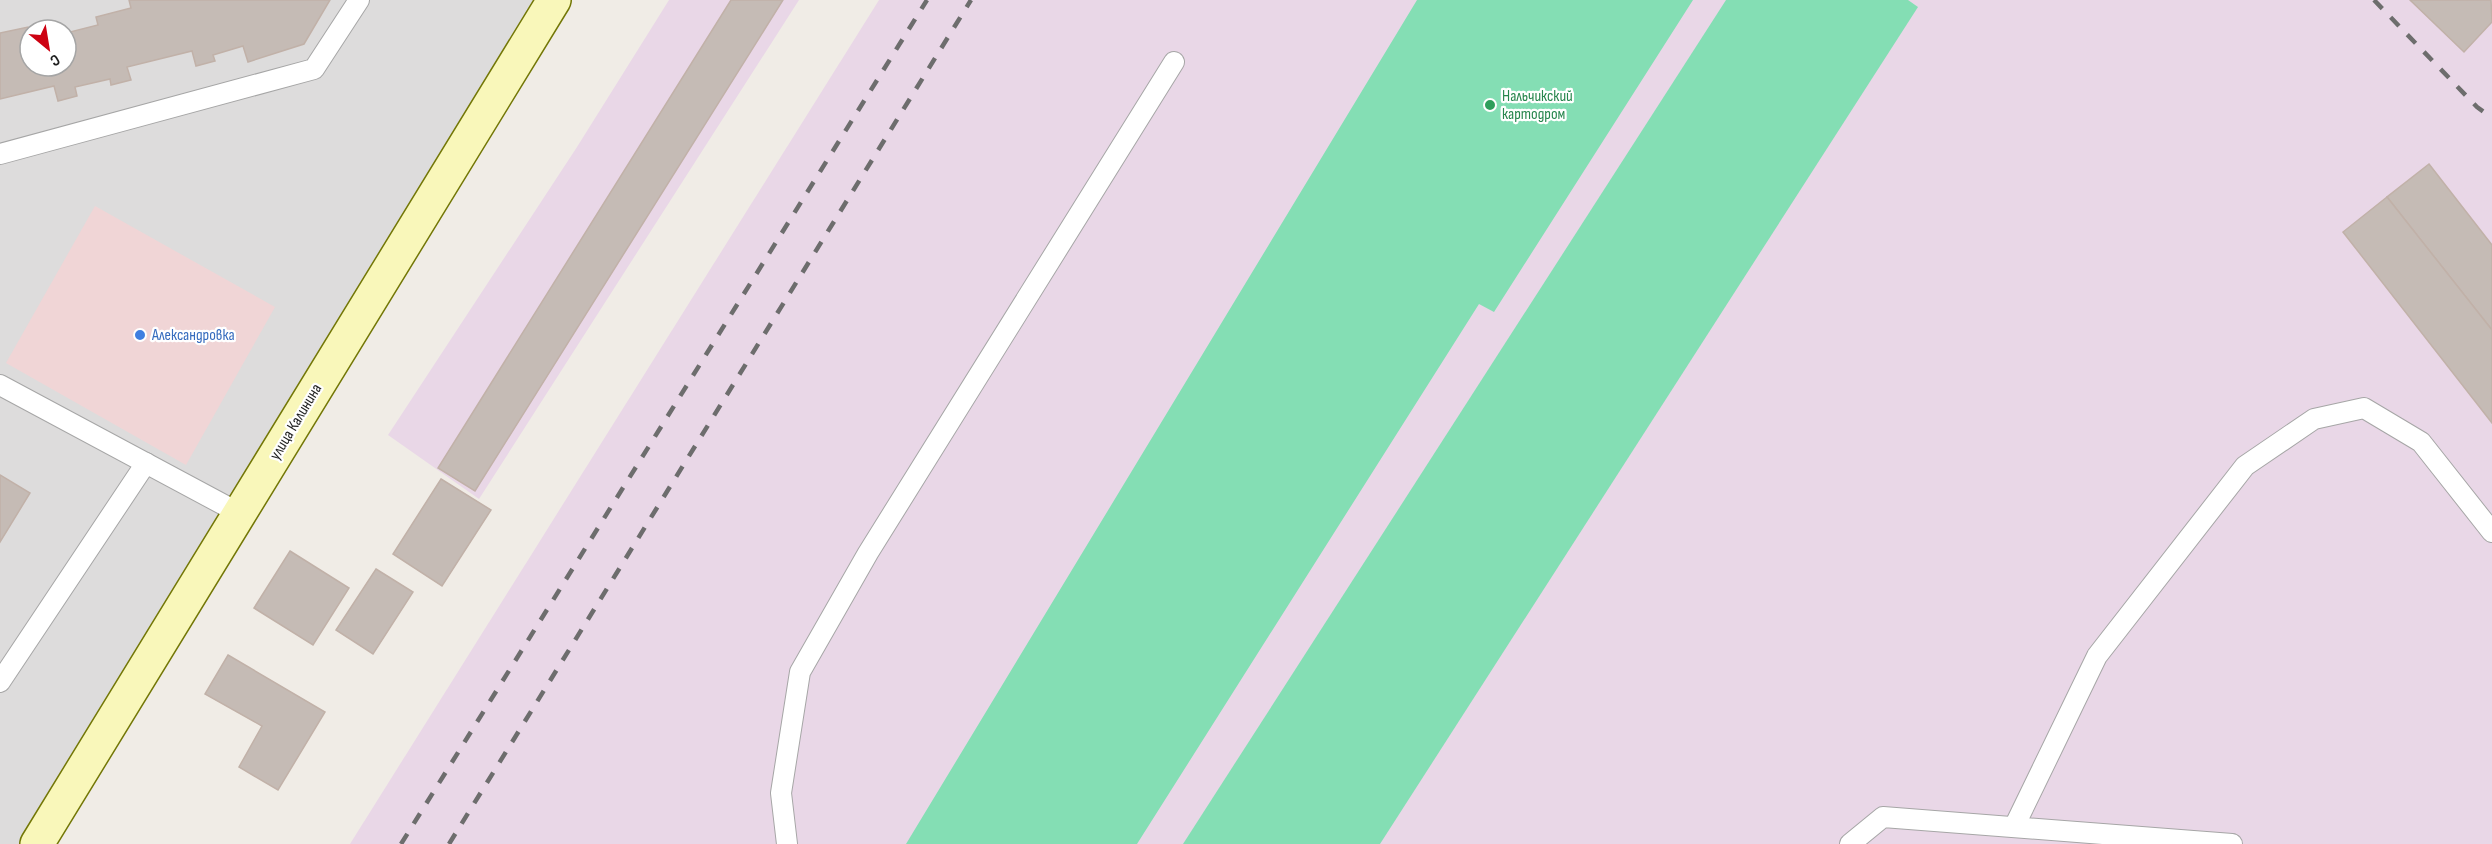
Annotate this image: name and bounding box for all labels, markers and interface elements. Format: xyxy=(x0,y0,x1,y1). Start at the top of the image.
north arrow xyxy=(18,18,78,78)
text: С xyxy=(46,49,63,70)
place label: Нальчикский картодром xyxy=(1502,87,1573,124)
marker: Нальчикский картодром xyxy=(1483,98,1497,112)
place label: Александровка xyxy=(151,326,235,345)
marker: Александровка xyxy=(133,328,147,342)
street label: улица Калинина xyxy=(266,380,326,464)

